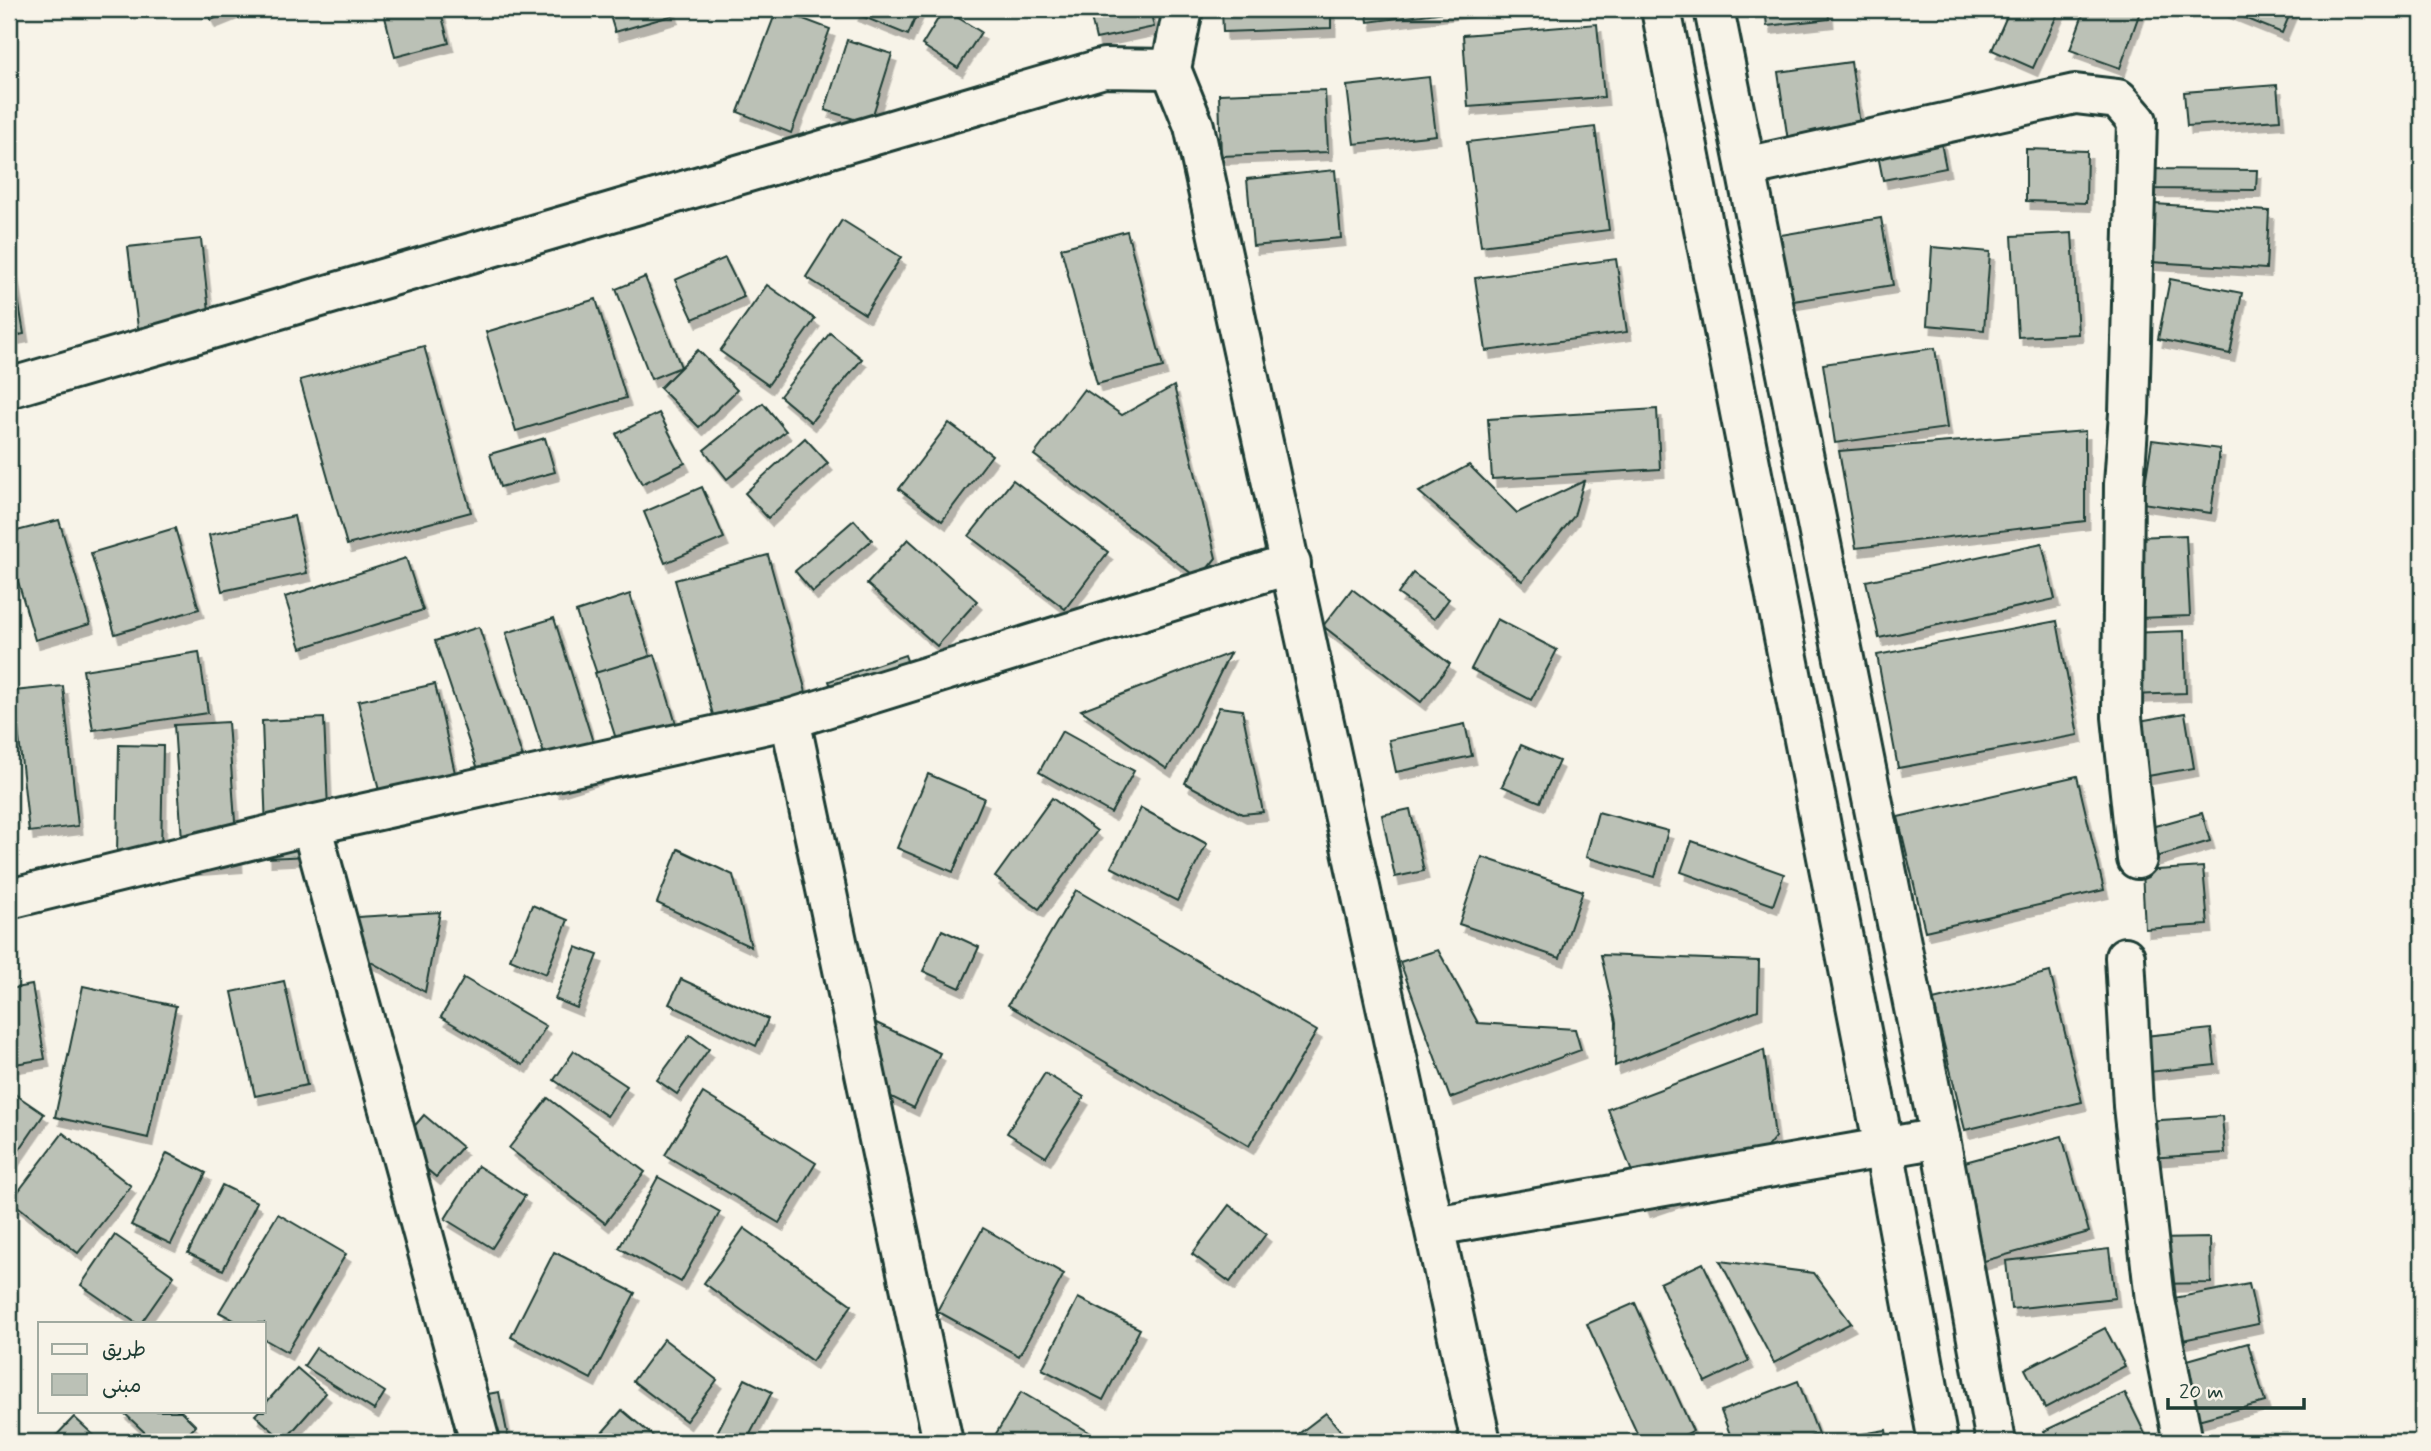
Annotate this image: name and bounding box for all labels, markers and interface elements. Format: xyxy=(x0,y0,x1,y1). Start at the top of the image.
legend xyxy=(38,1322,266,1412)
text: طريق xyxy=(102,1336,146,1364)
scale bar xyxy=(2168,1367,2305,1411)
text: مبنى xyxy=(102,1372,141,1400)
text: 20 m xyxy=(2179,1378,2224,1406)

